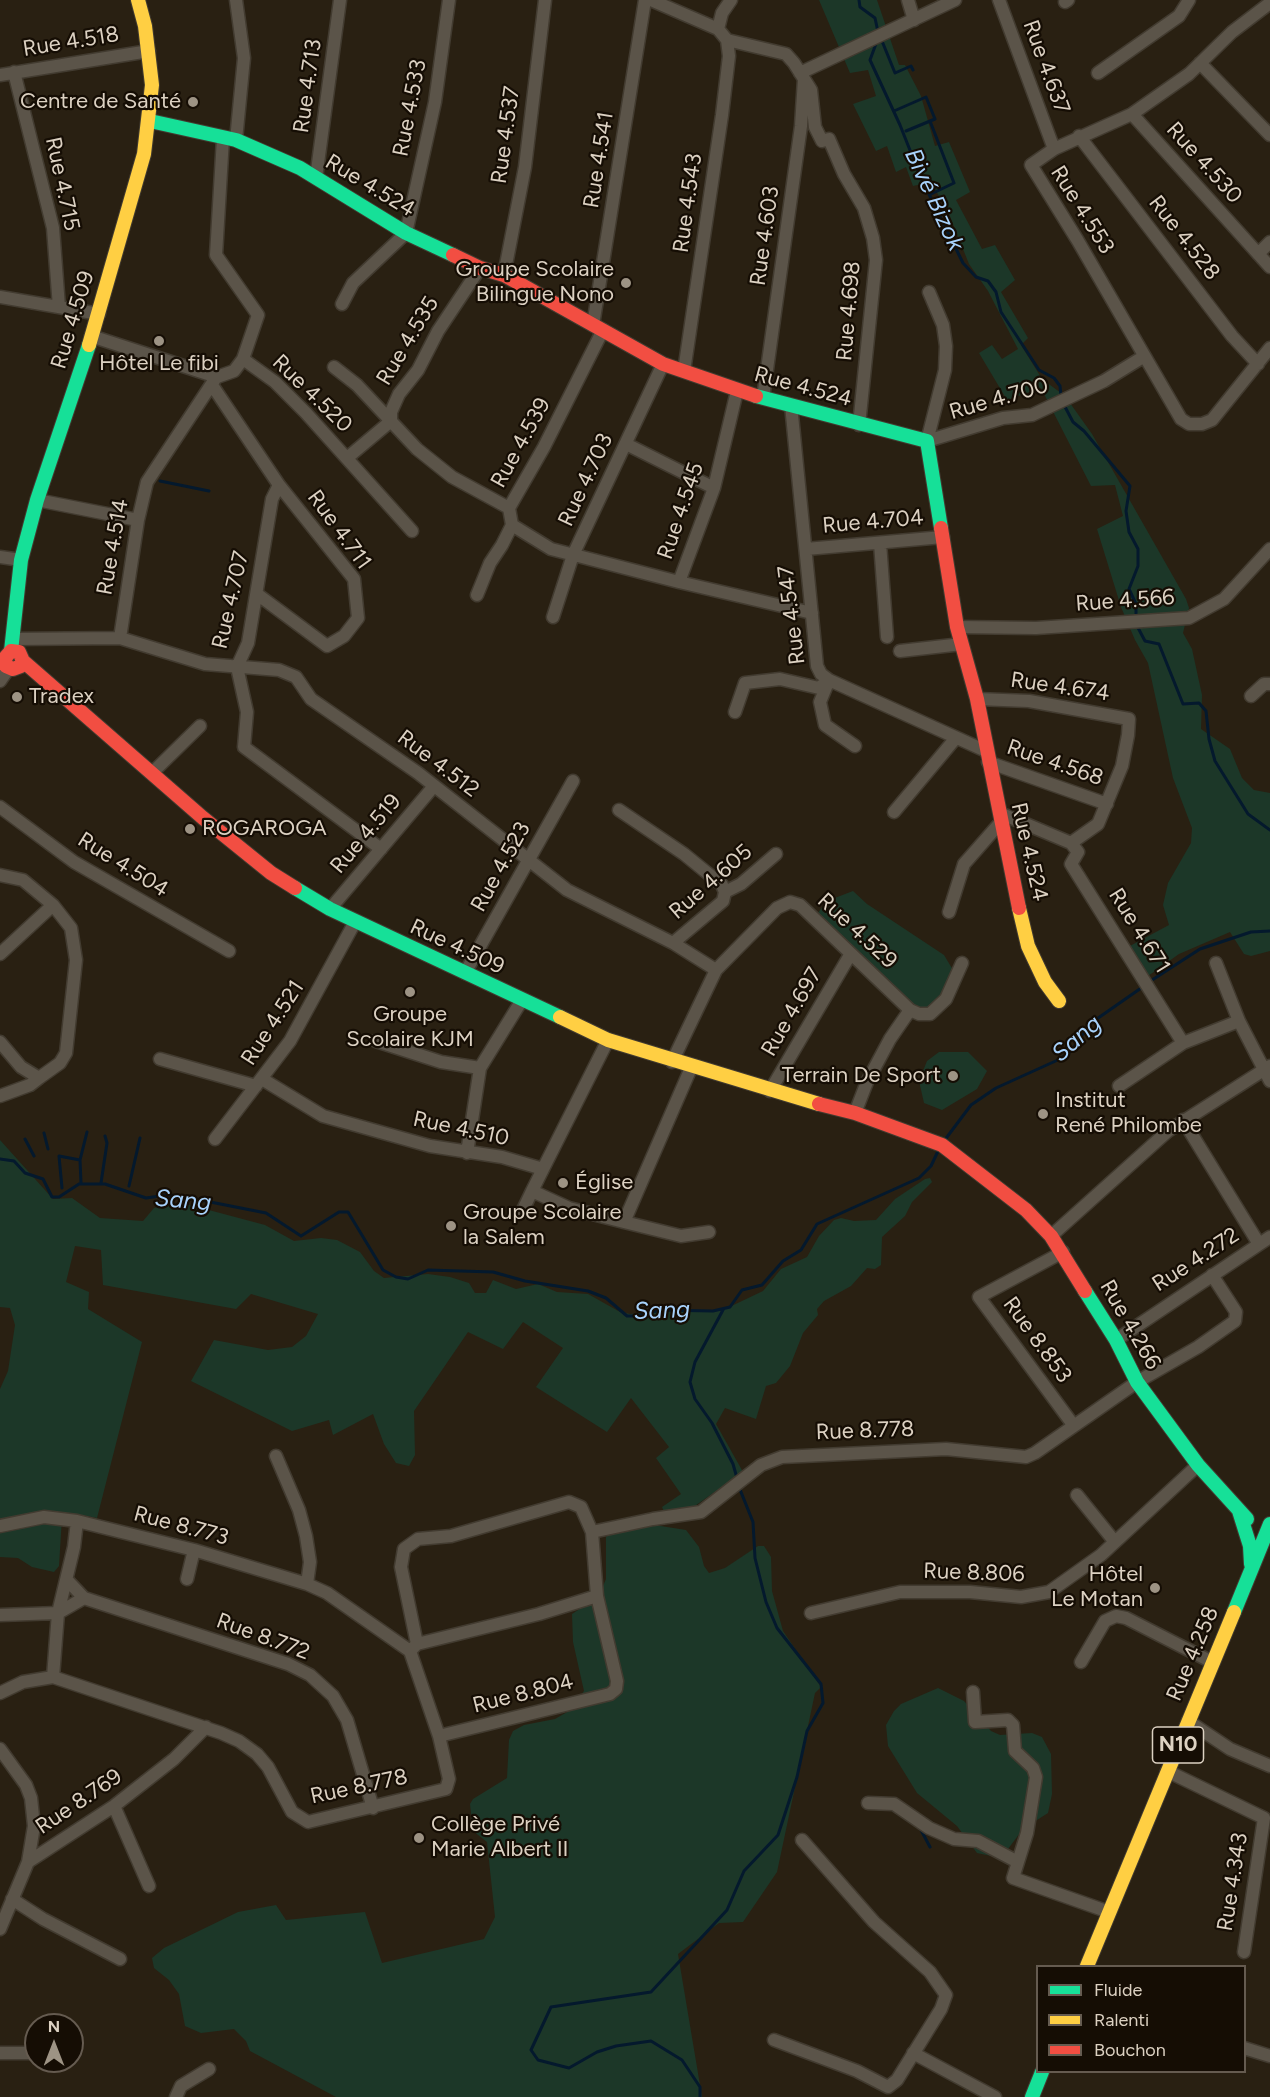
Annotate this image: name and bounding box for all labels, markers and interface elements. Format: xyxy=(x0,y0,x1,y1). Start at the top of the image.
street label: Rue 4.637 xyxy=(1017,16,1075,118)
street label: Rue 4.518 xyxy=(21,21,121,63)
street label: Rue 4.713 xyxy=(288,37,328,135)
street label: Rue 4.533 xyxy=(388,57,432,159)
street label: Rue 4.537 xyxy=(486,85,526,185)
place label: Centre de Santé xyxy=(20,89,181,115)
marker: Centre de Santé xyxy=(186,95,200,109)
street label: Rue 4.541 xyxy=(578,110,620,210)
street label: Rue 4.530 xyxy=(1161,117,1247,209)
street label: Rue 4.715 xyxy=(39,135,85,233)
water label: Bivé Bizok xyxy=(898,144,970,256)
street label: Rue 4.524 xyxy=(320,149,420,223)
street label: Rue 4.543 xyxy=(668,152,708,254)
street label: Rue 4.553 xyxy=(1045,161,1119,259)
street label: Rue 4.603 xyxy=(745,185,785,287)
street label: Rue 4.528 xyxy=(1143,190,1225,286)
place label: Groupe Scolaire Bilingue Nono xyxy=(456,257,614,308)
street label: Rue 4.698 xyxy=(831,260,867,362)
street label: Rue 4.509 xyxy=(46,268,100,372)
marker: Groupe Scolaire Bilingue Nono xyxy=(619,276,633,290)
street label: Rue 4.535 xyxy=(371,292,445,390)
marker: Hôtel Le fibi xyxy=(152,334,166,348)
street label: Rue 4.520 xyxy=(267,350,357,438)
place label: Hôtel Le fibi xyxy=(99,351,219,377)
street label: Rue 4.524 xyxy=(751,361,855,413)
street label: Rue 4.700 xyxy=(946,372,1052,426)
street label: Rue 4.539 xyxy=(486,393,556,493)
street label: Rue 4.703 xyxy=(553,429,619,531)
street label: Rue 4.545 xyxy=(652,459,710,563)
street label: Rue 4.711 xyxy=(301,485,377,575)
street label: Rue 4.514 xyxy=(92,497,134,597)
street label: Rue 4.704 xyxy=(821,504,925,540)
street label: Rue 4.707 xyxy=(207,549,255,651)
street label: Rue 4.547 xyxy=(773,564,811,666)
street label: Rue 4.566 xyxy=(1075,584,1175,618)
street label: Rue 4.674 xyxy=(1009,667,1111,707)
place label: Tradex xyxy=(29,684,94,710)
marker: Tradex xyxy=(10,690,24,704)
street label: Rue 4.512 xyxy=(392,725,484,803)
street label: Rue 4.568 xyxy=(1003,734,1107,792)
street label: Rue 4.519 xyxy=(325,789,407,879)
street label: Rue 4.524 xyxy=(1005,800,1053,904)
place label: ROGAROGA xyxy=(202,816,327,842)
street label: Rue 4.523 xyxy=(466,817,536,917)
marker: ROGAROGA xyxy=(183,822,197,836)
street label: Rue 4.504 xyxy=(73,827,173,903)
street label: Rue 4.605 xyxy=(664,839,758,925)
street label: Rue 4.671 xyxy=(1103,884,1175,978)
street label: Rue 4.529 xyxy=(812,888,902,974)
street label: Rue 4.509 xyxy=(406,914,508,980)
street label: Rue 4.697 xyxy=(756,963,828,1061)
street label: Rue 4.521 xyxy=(236,976,310,1070)
marker: Groupe Scolaire KJM xyxy=(403,985,417,999)
place label: Groupe Scolaire KJM xyxy=(346,1002,474,1054)
water label: Sang xyxy=(1046,1010,1108,1068)
place label: Terrain De Sport xyxy=(782,1063,941,1089)
marker: Terrain De Sport xyxy=(946,1069,960,1083)
place label: Institut René Philombe xyxy=(1055,1088,1202,1140)
street label: Rue 4.510 xyxy=(411,1106,511,1152)
marker: Institut René Philombe xyxy=(1036,1107,1050,1121)
place label: Église xyxy=(575,1170,633,1196)
marker: Église xyxy=(556,1176,570,1190)
water label: Sang xyxy=(154,1184,212,1218)
place label: Groupe Scolaire la Salem xyxy=(463,1200,621,1252)
marker: Groupe Scolaire la Salem xyxy=(444,1219,458,1233)
street label: Rue 4.272 xyxy=(1148,1222,1244,1298)
street label: Rue 4.266 xyxy=(1094,1276,1166,1374)
street label: Rue 8.853 xyxy=(997,1292,1077,1388)
water label: Sang xyxy=(633,1296,691,1326)
street label: Rue 8.778 xyxy=(815,1416,915,1446)
street label: Rue 8.773 xyxy=(131,1501,231,1551)
street label: Rue 8.806 xyxy=(923,1558,1025,1588)
place label: Hôtel Le Motan xyxy=(1051,1562,1143,1614)
marker: Hôtel Le Motan xyxy=(1148,1581,1162,1595)
street label: Rue 4.258 xyxy=(1161,1603,1225,1705)
street label: Rue 8.772 xyxy=(213,1608,313,1666)
street label: Rue 8.804 xyxy=(470,1669,576,1719)
road number: N10 xyxy=(1152,1727,1204,1763)
street label: Rue 8.769 xyxy=(31,1764,127,1840)
street label: Rue 8.778 xyxy=(308,1764,410,1810)
place label: Collège Privé Marie Albert II xyxy=(431,1812,569,1864)
marker: Collège Privé Marie Albert II xyxy=(412,1831,426,1845)
street label: Rue 4.343 xyxy=(1212,1831,1254,1933)
legend xyxy=(1036,1965,1246,2073)
text: Fluide xyxy=(1094,1979,1142,2001)
text: Ralenti xyxy=(1094,2009,1149,2031)
north arrow xyxy=(24,2013,84,2073)
text: N xyxy=(48,2017,60,2036)
text: Bouchon xyxy=(1094,2039,1166,2061)

